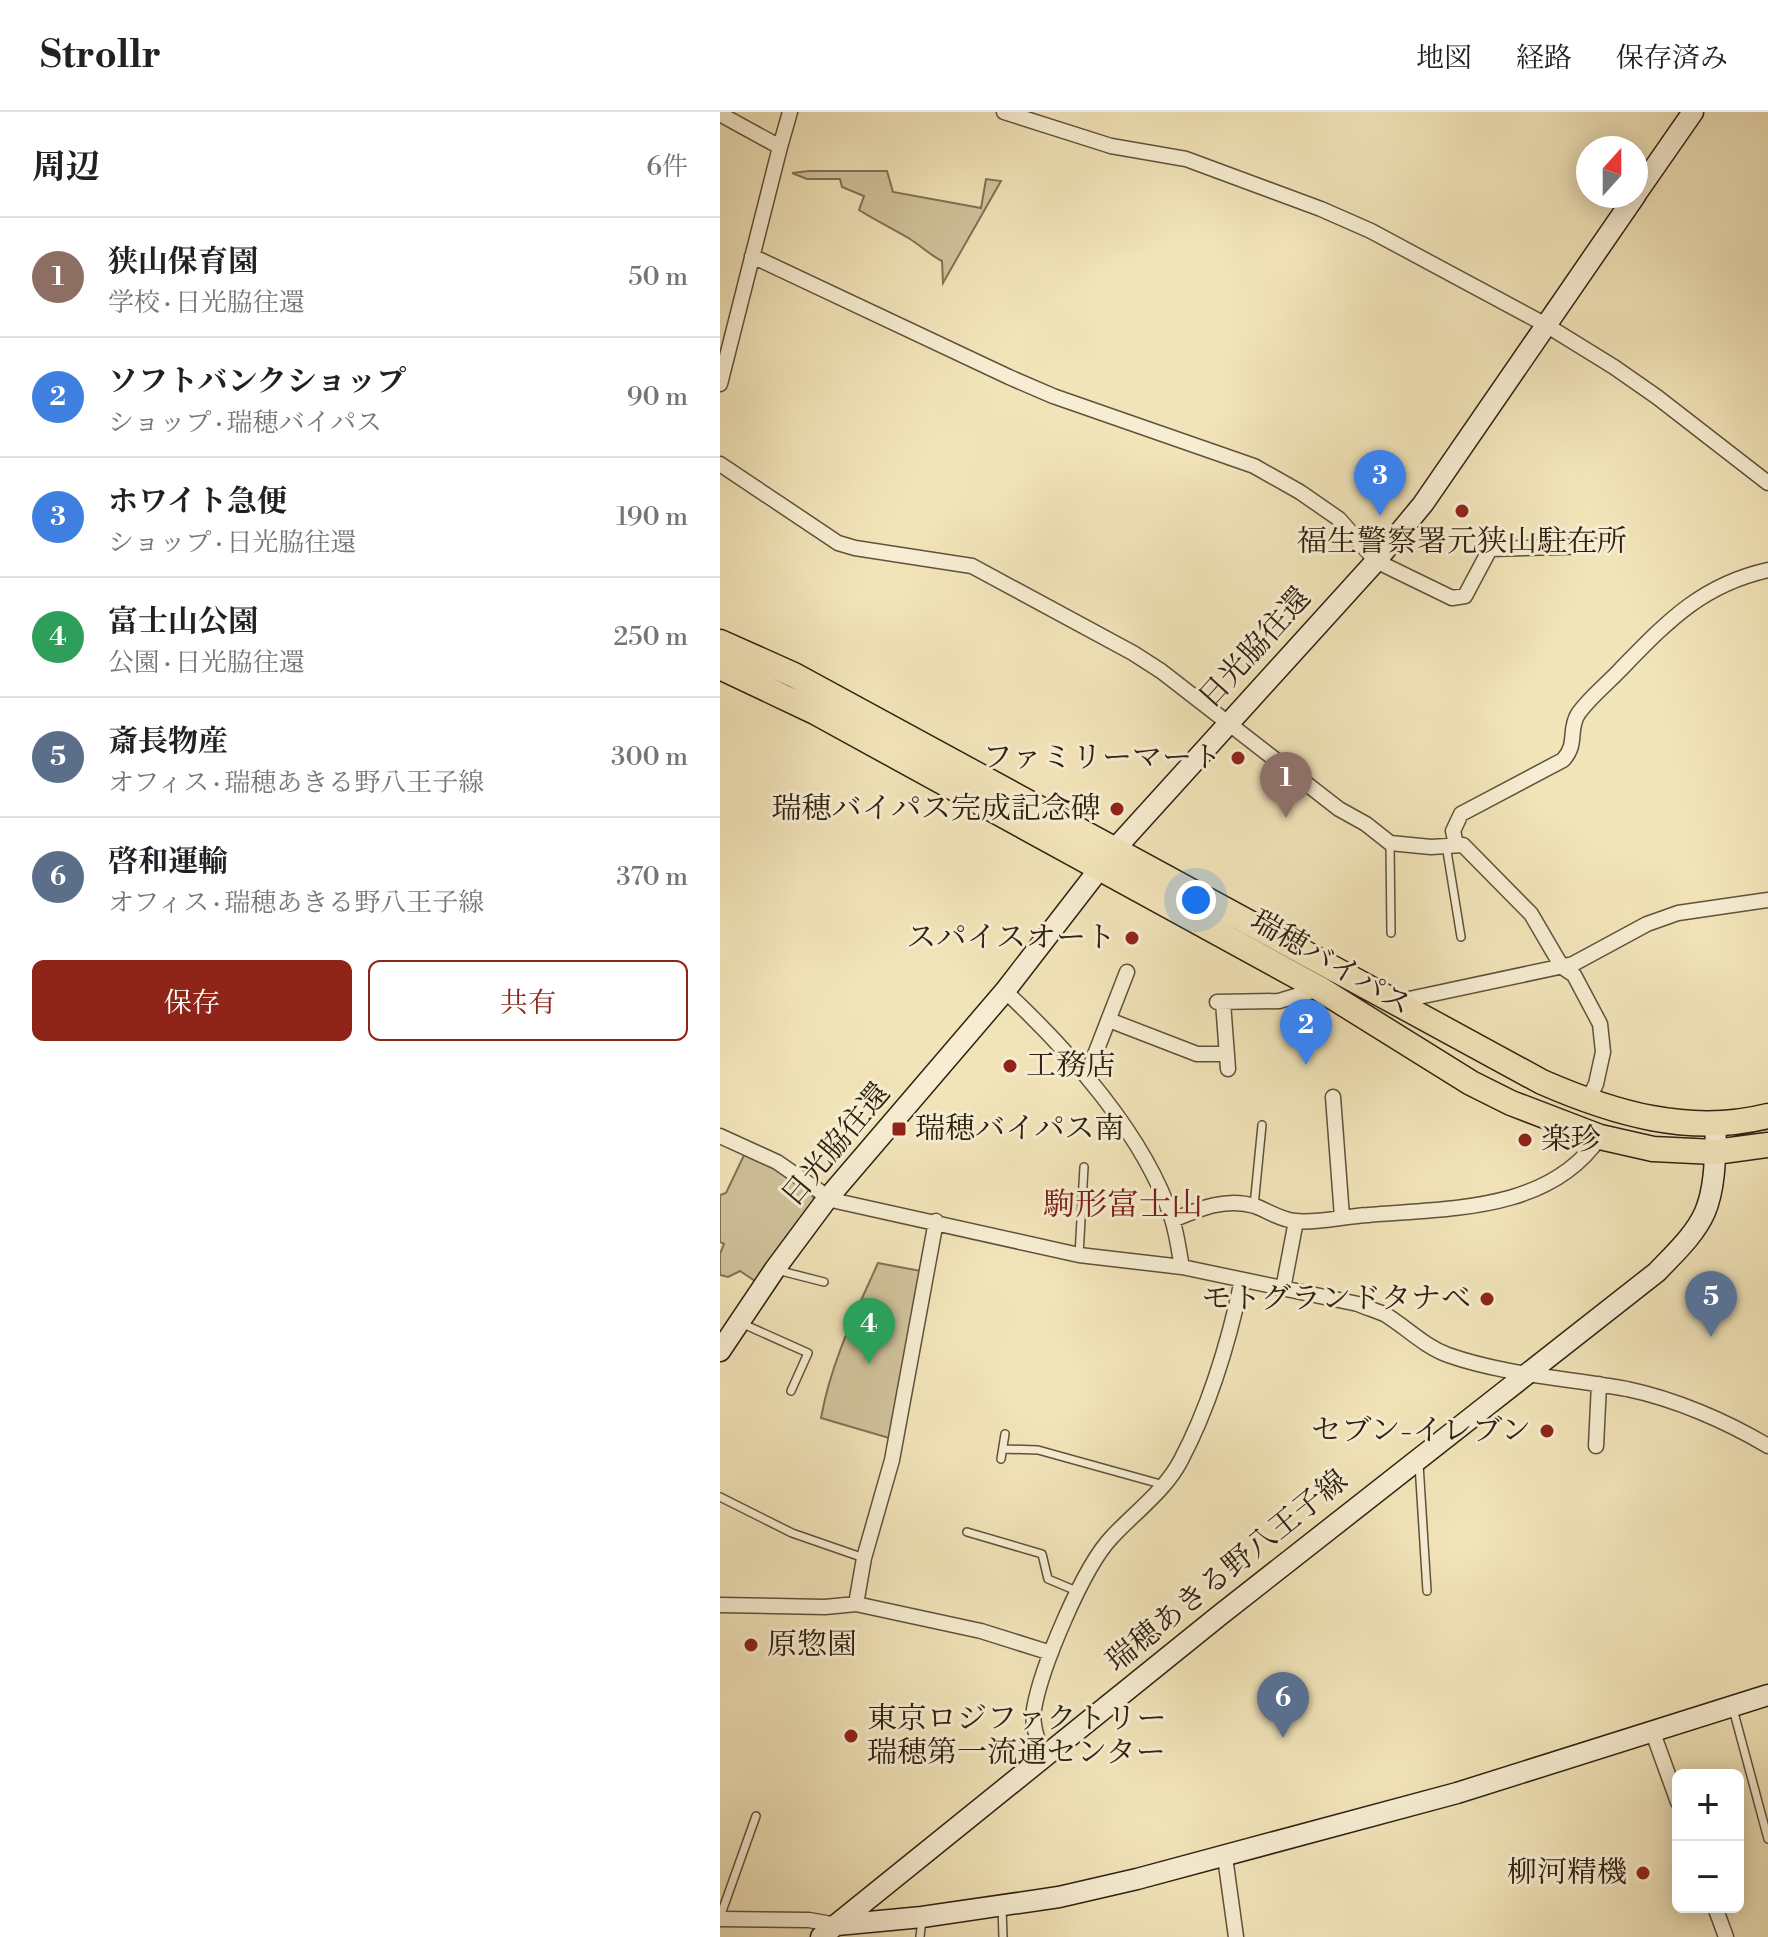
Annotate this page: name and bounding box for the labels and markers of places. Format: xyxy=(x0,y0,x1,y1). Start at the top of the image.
pin: 3 xyxy=(1354,450,1406,516)
marker: 福生警察署元狭山駐在所 xyxy=(1453,502,1471,520)
place label: 福生警察署元狭山駐在所 xyxy=(1297,523,1627,561)
place label: ファミリーマート xyxy=(983,739,1222,777)
marker: ファミリーマート xyxy=(1229,749,1247,767)
pin: 1 xyxy=(1260,752,1312,818)
place label: 瑞穂バイパス完成記念碑 xyxy=(772,790,1101,828)
marker: 瑞穂バイパス完成記念碑 xyxy=(1108,800,1126,818)
place label: スパイスオート xyxy=(906,919,1116,957)
marker: スパイスオート xyxy=(1123,929,1141,947)
pin: 2 xyxy=(1280,999,1332,1065)
place label: 工務店 xyxy=(1026,1047,1116,1085)
marker: 工務店 xyxy=(1001,1057,1019,1075)
place label: 瑞穂バイパス南 xyxy=(915,1110,1124,1148)
marker: 瑞穂バイパス南 xyxy=(890,1120,908,1138)
place label: 楽珍 xyxy=(1541,1121,1601,1159)
marker: 楽珍 xyxy=(1516,1131,1534,1149)
pin: 5 xyxy=(1685,1271,1737,1337)
place label: モトグランドタナベ xyxy=(1202,1280,1471,1318)
marker: モトグランドタナベ xyxy=(1478,1290,1496,1308)
pin: 4 xyxy=(843,1298,895,1364)
place label: セブン-イレブン xyxy=(1312,1412,1531,1450)
marker: セブン-イレブン xyxy=(1538,1422,1556,1440)
place label: 原惣園 xyxy=(767,1626,857,1664)
marker: 原惣園 xyxy=(742,1636,760,1654)
pin: 6 xyxy=(1257,1672,1309,1738)
place label: 東京ロジファクトリー 瑞穂第一流通センター xyxy=(867,1700,1166,1772)
marker: 東京ロジファクトリー 瑞穂第一流通センター xyxy=(842,1727,860,1745)
place label: 柳河精機 xyxy=(1507,1854,1627,1892)
marker: 柳河精機 xyxy=(1634,1864,1652,1882)

